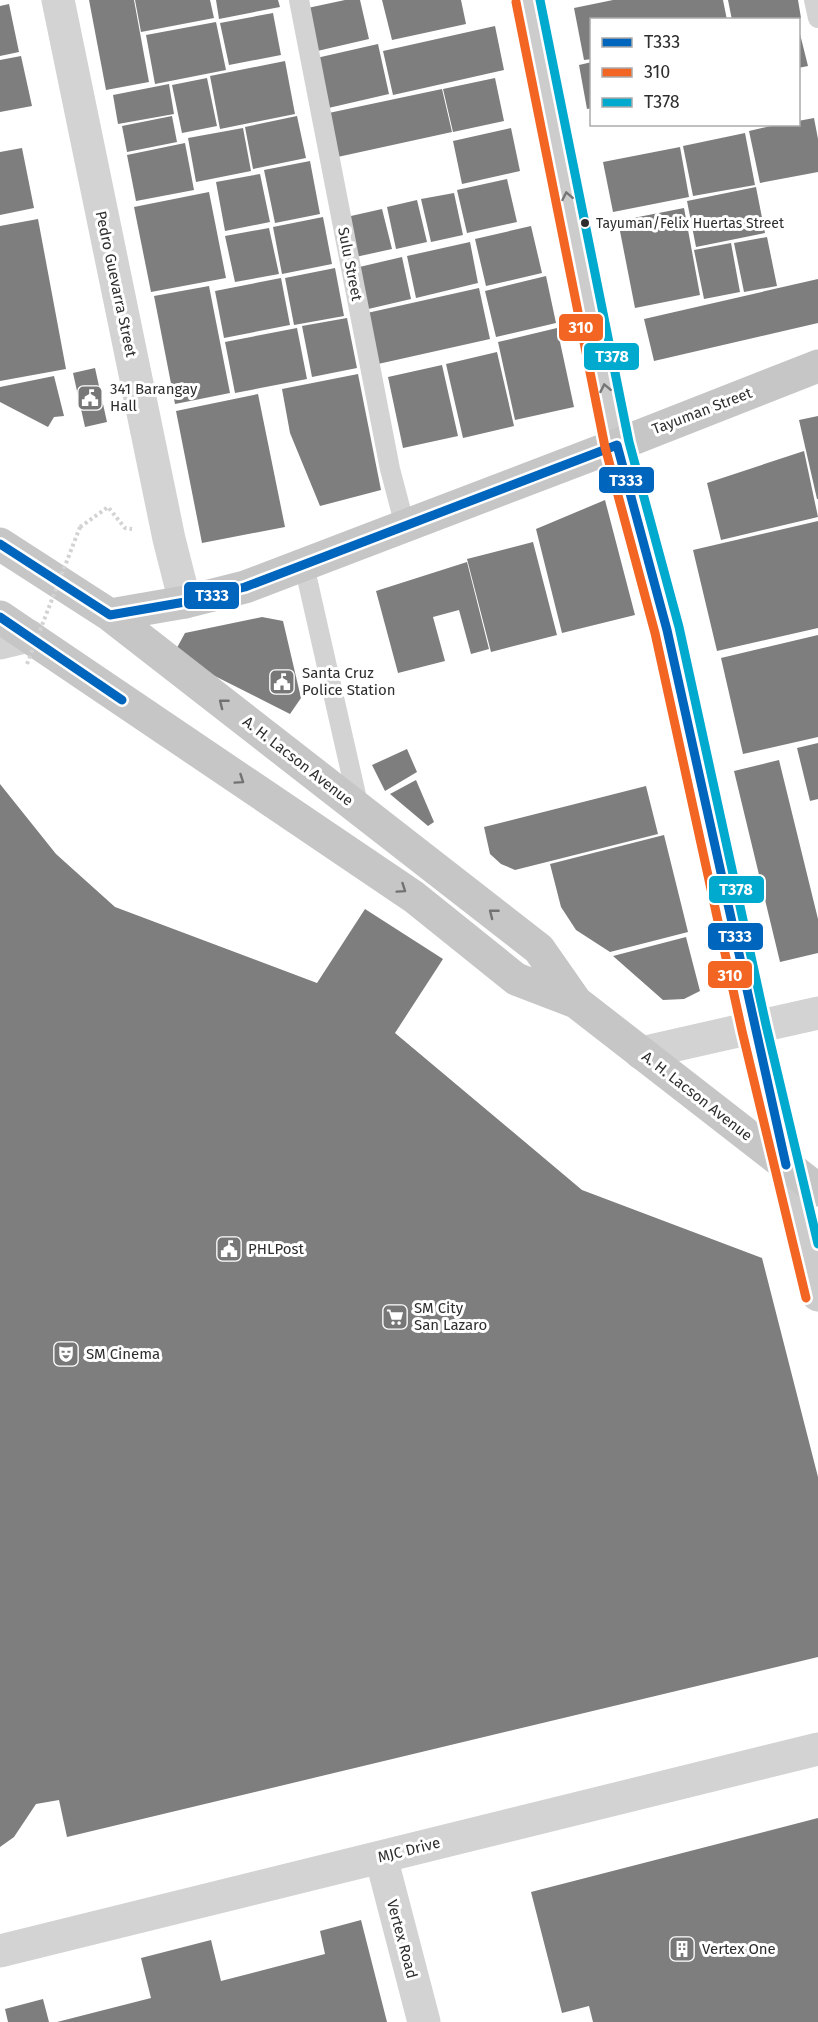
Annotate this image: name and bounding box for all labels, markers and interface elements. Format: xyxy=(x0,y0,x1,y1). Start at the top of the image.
legend xyxy=(590,18,800,126)
text: T333 xyxy=(644,31,680,53)
text: 310 xyxy=(644,61,670,83)
text: T378 xyxy=(644,91,680,113)
one-way arrow xyxy=(561,192,574,202)
street label: Pedro Guevarra Street xyxy=(92,209,140,359)
place label: Tayuman/Felix Huertas Street xyxy=(596,215,785,232)
marker: Tayuman/Felix Huertas Street xyxy=(579,217,591,229)
street label: Sulu Street xyxy=(334,226,366,303)
line badge: 310 xyxy=(558,313,604,342)
text: 310 xyxy=(568,318,593,337)
line badge: T378 xyxy=(583,342,640,371)
text: T378 xyxy=(595,347,629,366)
place label: 341 Barangay Hall xyxy=(110,380,198,415)
public building icon: 341 Barangay Hall xyxy=(75,383,105,413)
one-way arrow xyxy=(599,383,612,393)
street label: Tayuman Street xyxy=(650,383,755,438)
line badge: T333 xyxy=(598,466,655,494)
text: T333 xyxy=(609,471,643,490)
line badge: T333 xyxy=(183,581,240,610)
text: T333 xyxy=(195,586,229,605)
place label: Santa Cruz Police Station xyxy=(302,664,396,699)
public building icon: Santa Cruz Police Station xyxy=(267,667,297,697)
one-way arrow xyxy=(219,699,230,710)
street label: A. H. Lacson Avenue xyxy=(239,712,357,810)
one-way arrow xyxy=(233,773,244,784)
line badge: T378 xyxy=(708,875,765,904)
text: T378 xyxy=(719,880,753,899)
one-way arrow xyxy=(395,882,406,893)
one-way arrow xyxy=(489,909,500,920)
line badge: T333 xyxy=(707,922,764,951)
text: T333 xyxy=(718,927,752,946)
line badge: 310 xyxy=(707,960,753,989)
text: 310 xyxy=(717,966,742,985)
street label: A. H. Lacson Avenue xyxy=(638,1047,756,1145)
public building icon: PHLPost xyxy=(214,1234,244,1264)
place label: PHLPost xyxy=(248,1240,304,1258)
place label: SM City San Lazaro xyxy=(414,1299,487,1334)
supermarket icon: SM City San Lazaro xyxy=(380,1302,410,1332)
theatre icon: SM Cinema xyxy=(51,1339,81,1369)
place label: SM Cinema xyxy=(86,1345,160,1363)
street label: MJC Drive xyxy=(376,1834,442,1866)
street label: Vertex Road xyxy=(383,1898,421,1980)
building icon: Vertex One xyxy=(667,1934,697,1964)
place label: Vertex One xyxy=(702,1940,776,1958)

